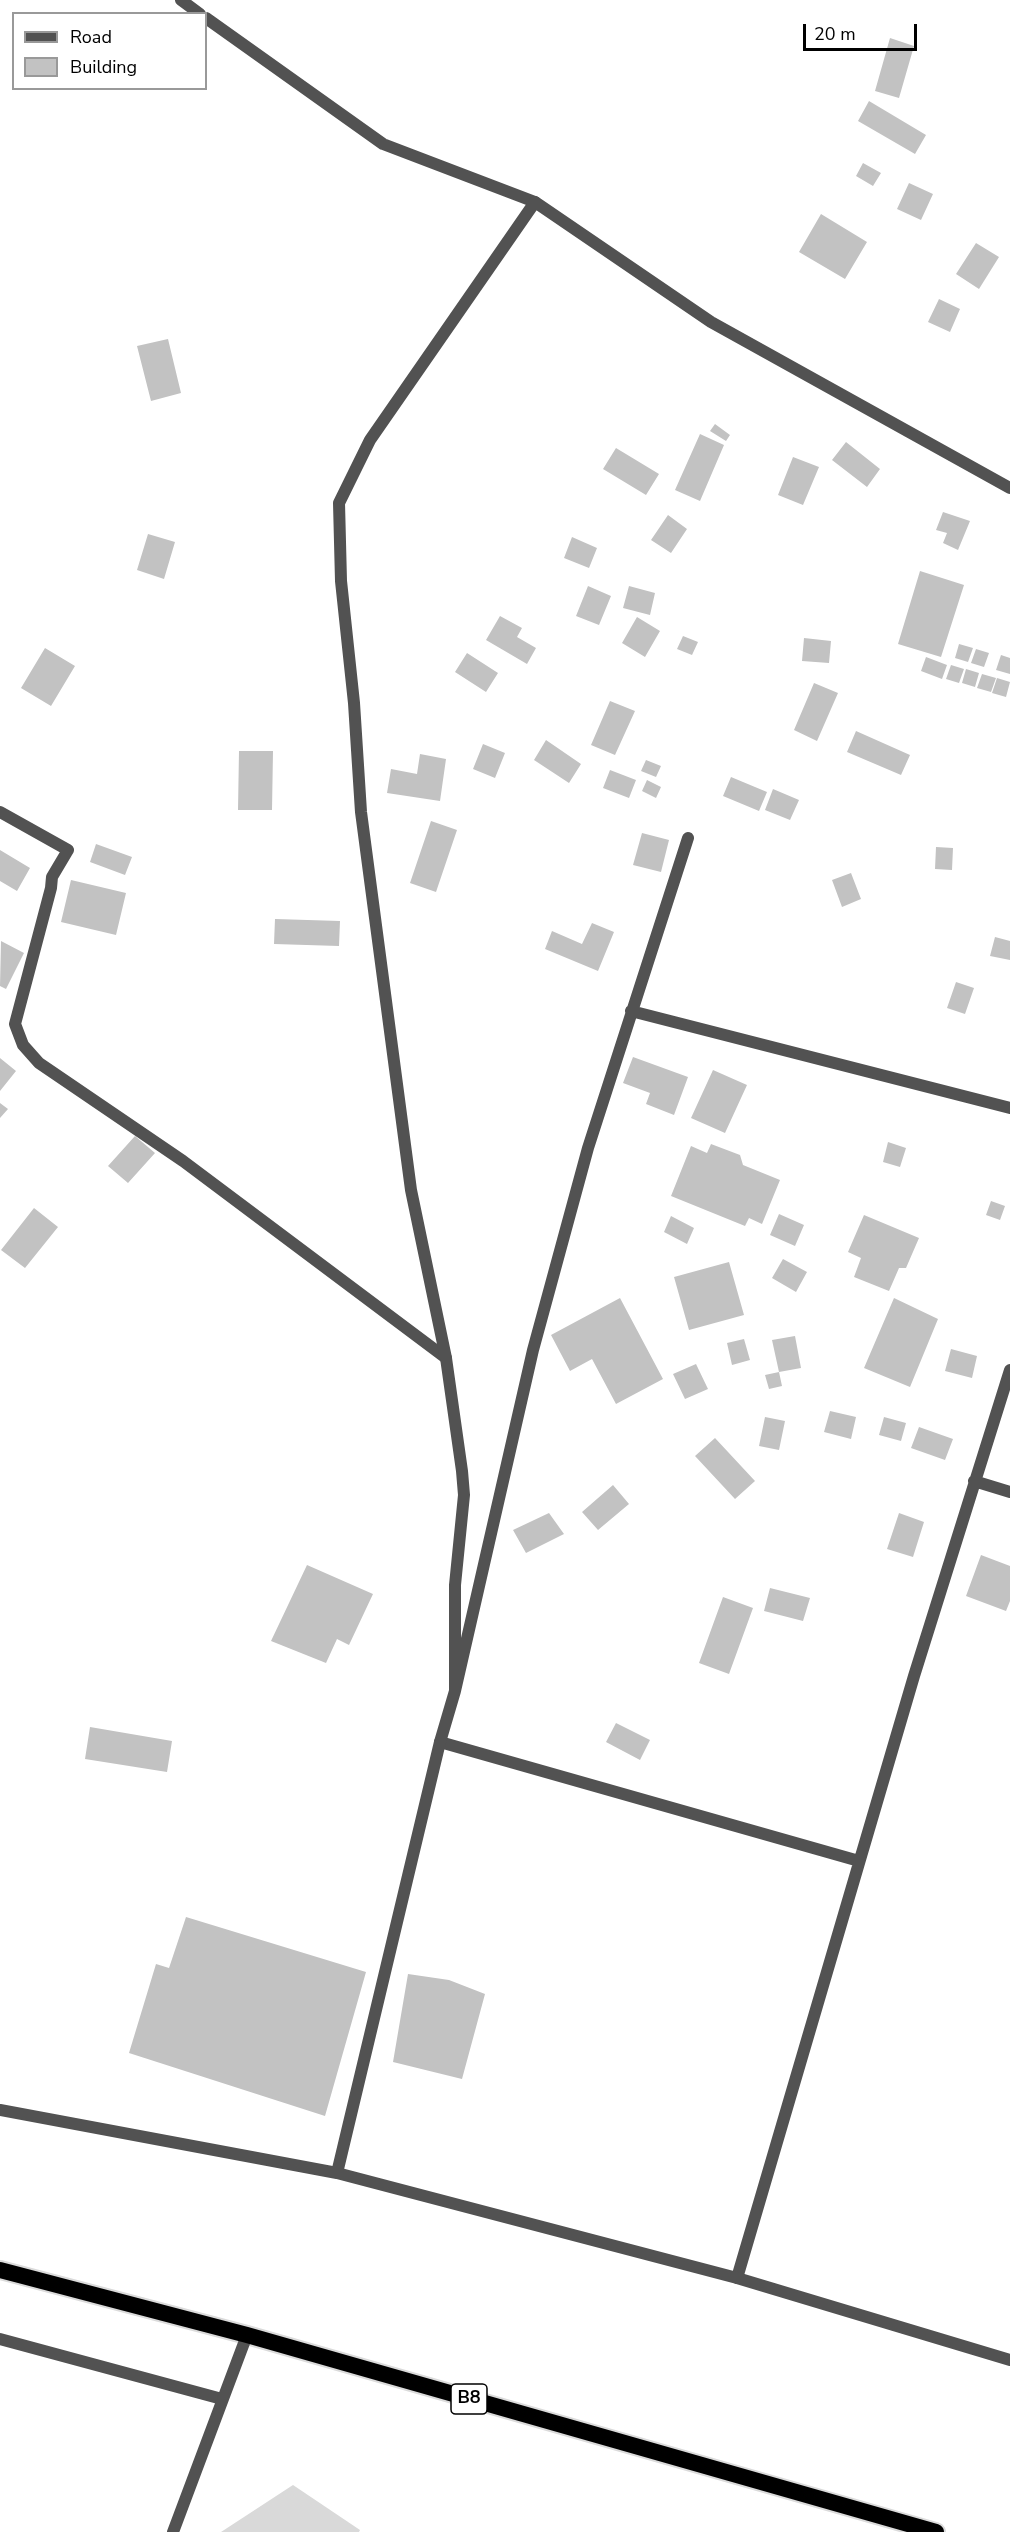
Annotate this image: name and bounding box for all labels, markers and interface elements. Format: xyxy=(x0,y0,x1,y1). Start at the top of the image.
legend xyxy=(12,12,207,90)
scale bar xyxy=(806,12,920,50)
text: 20 m xyxy=(814,22,856,46)
text: Road xyxy=(70,25,112,49)
text: Building xyxy=(70,55,137,79)
road number: B8 xyxy=(451,2384,487,2414)

